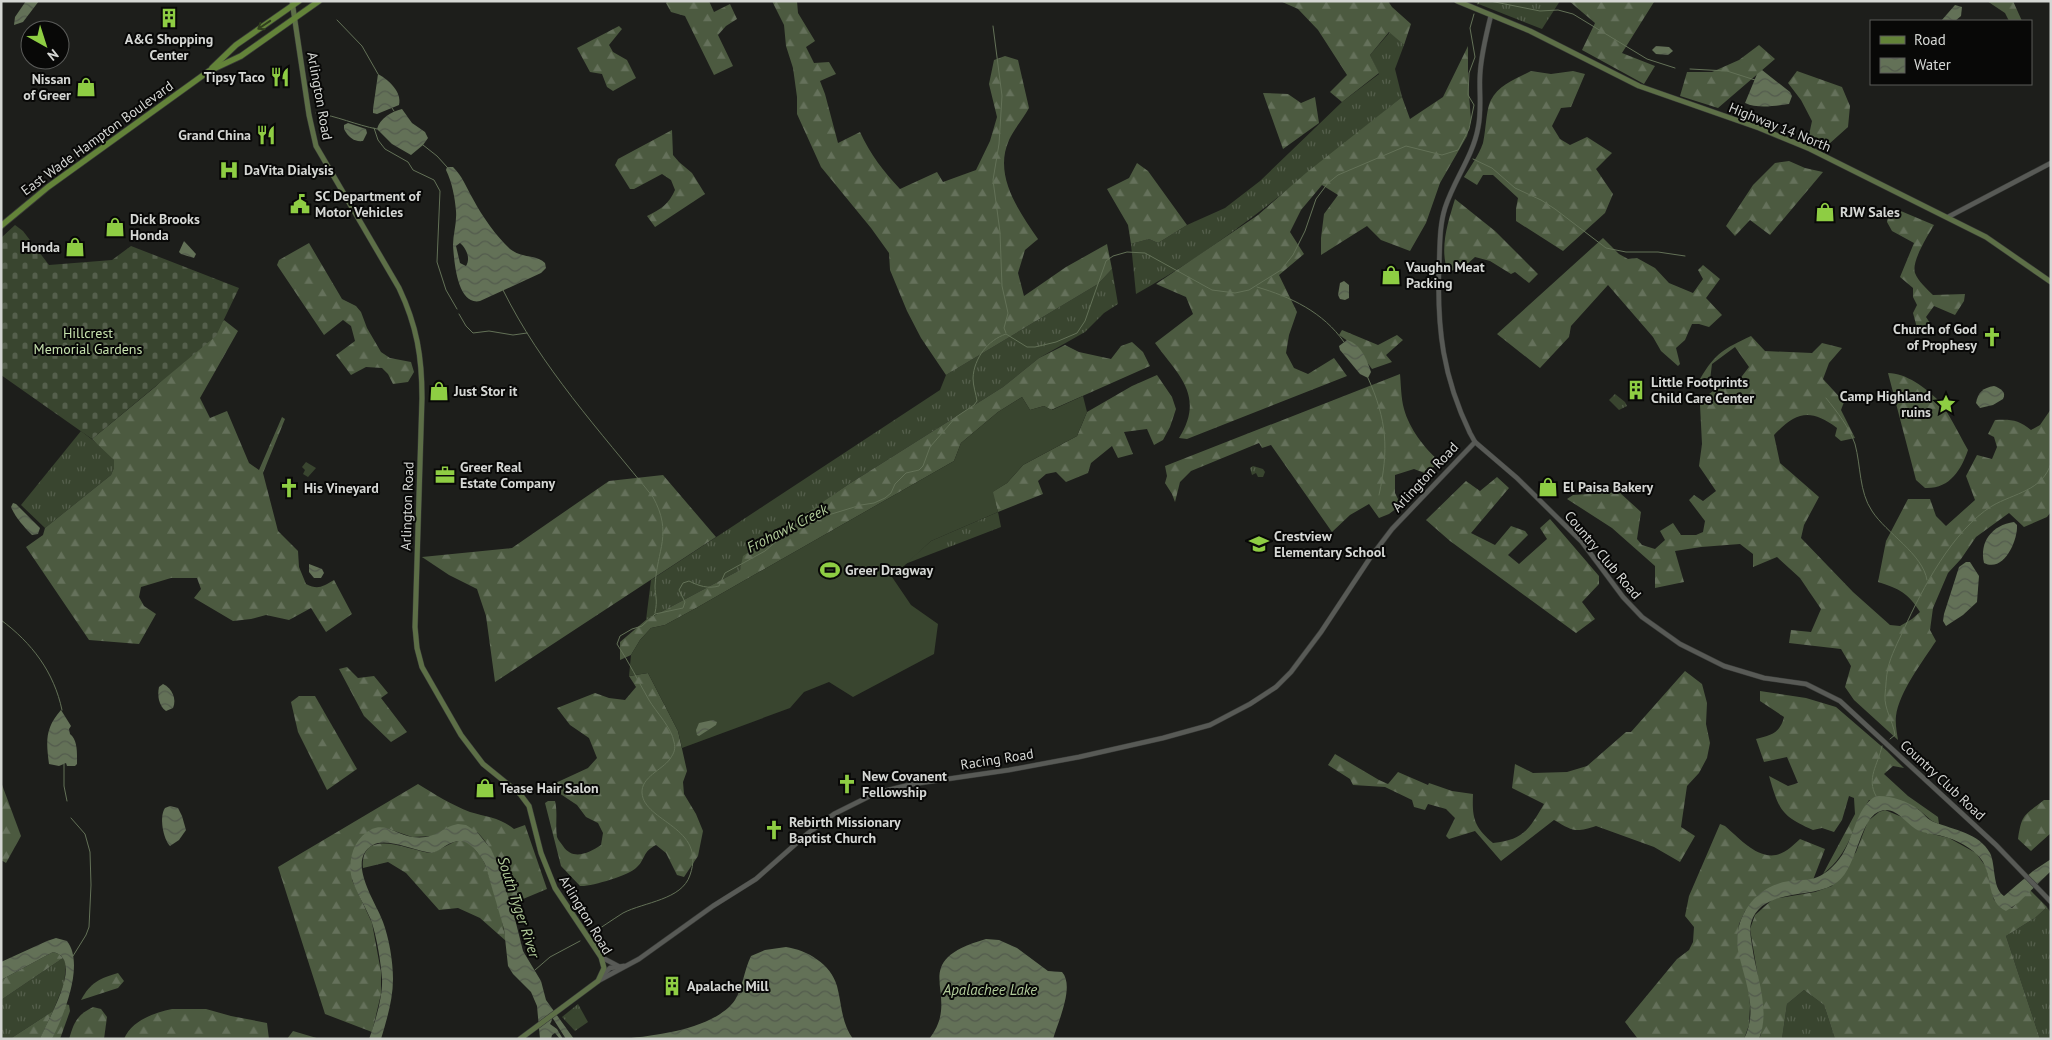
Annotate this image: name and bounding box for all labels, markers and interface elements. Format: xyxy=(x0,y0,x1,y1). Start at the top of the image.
building icon: A&G Shopping Center xyxy=(158,7,180,29)
north arrow xyxy=(20,20,70,70)
one-way arrow xyxy=(257,20,271,30)
legend xyxy=(1870,20,2032,85)
place label: A&G Shopping Center xyxy=(125,30,213,64)
text: Road xyxy=(1914,30,1946,49)
text: N xyxy=(44,45,62,65)
street label: Arlington Road xyxy=(303,51,337,141)
text: Water xyxy=(1914,55,1951,74)
restaurant icon: Tipsy Taco xyxy=(269,66,291,88)
place label: Tipsy Taco xyxy=(204,68,265,86)
place label: Nissan of Greer xyxy=(23,70,71,104)
shop icon: Nissan of Greer xyxy=(75,76,97,98)
street label: East Wade Hampton Boulevard xyxy=(17,77,177,199)
street label: Highway 14 North xyxy=(1726,98,1834,156)
restaurant icon: Grand China xyxy=(255,124,277,146)
place label: Grand China xyxy=(178,126,251,144)
hospital icon: DaVita Dialysis xyxy=(218,159,240,181)
place label: DaVita Dialysis xyxy=(244,161,334,179)
place label: SC Department of Motor Vehicles xyxy=(315,187,422,221)
public building icon: SC Department of Motor Vehicles xyxy=(289,193,311,215)
shop icon: RJW Sales xyxy=(1814,201,1836,223)
place label: RJW Sales xyxy=(1840,203,1900,221)
place label: Dick Brooks Honda xyxy=(130,210,200,244)
shop icon: Dick Brooks Honda xyxy=(104,216,126,238)
shop icon: Honda xyxy=(64,236,86,258)
place label: Honda xyxy=(21,238,60,256)
place label: Vaughn Meat Packing xyxy=(1405,258,1485,292)
shop icon: Vaughn Meat Packing xyxy=(1380,264,1402,286)
place label: Church of God of Prophesy xyxy=(1893,320,1977,354)
park label: Hillcrest Memorial Gardens xyxy=(34,324,143,358)
church icon: Church of God of Prophesy xyxy=(1981,326,2003,348)
place label: Little Footprints Child Care Center xyxy=(1651,373,1754,407)
building icon: Little Footprints Child Care Center xyxy=(1625,379,1647,401)
shop icon: Just Stor it xyxy=(428,380,450,402)
place label: Just Stor it xyxy=(453,382,518,400)
place label: Camp Highland ruins xyxy=(1840,387,1931,421)
place icon: Camp Highland ruins xyxy=(1935,393,1957,415)
street label: Arlington Road xyxy=(1388,438,1462,516)
place label: Greer Real Estate Company xyxy=(460,458,556,492)
street label: Arlington Road xyxy=(396,461,418,551)
office icon: Greer Real Estate Company xyxy=(434,464,456,486)
shop icon: El Paisa Bakery xyxy=(1537,476,1559,498)
church icon: His Vineyard xyxy=(278,477,300,499)
place label: El Paisa Bakery xyxy=(1563,478,1654,496)
place label: His Vineyard xyxy=(304,479,379,497)
water label: Frohawk Creek xyxy=(743,499,832,557)
street label: Country Club Road xyxy=(1561,507,1645,603)
place label: Crestview Elementary School xyxy=(1274,527,1386,561)
school or university icon: Crestview Elementary School xyxy=(1248,533,1270,555)
sports icon: Greer Dragway xyxy=(819,559,841,581)
place label: Greer Dragway xyxy=(845,561,934,579)
street label: Country Club Road xyxy=(1897,736,1989,824)
street label: Racing Road xyxy=(959,744,1035,774)
place label: New Covanent Fellowship xyxy=(862,767,947,801)
church icon: New Covanent Fellowship xyxy=(836,773,858,795)
shop icon: Tease Hair Salon xyxy=(474,777,496,799)
place label: Tease Hair Salon xyxy=(500,779,599,797)
place label: Rebirth Missionary Baptist Church xyxy=(789,813,901,847)
church icon: Rebirth Missionary Baptist Church xyxy=(763,819,785,841)
water label: South Tyger River xyxy=(494,854,545,961)
street label: Arlington Road xyxy=(555,872,617,958)
building icon: Apalache Mill xyxy=(661,975,683,997)
place label: Apalache Mill xyxy=(687,977,769,995)
water label: Apalachee Lake xyxy=(942,980,1037,999)

